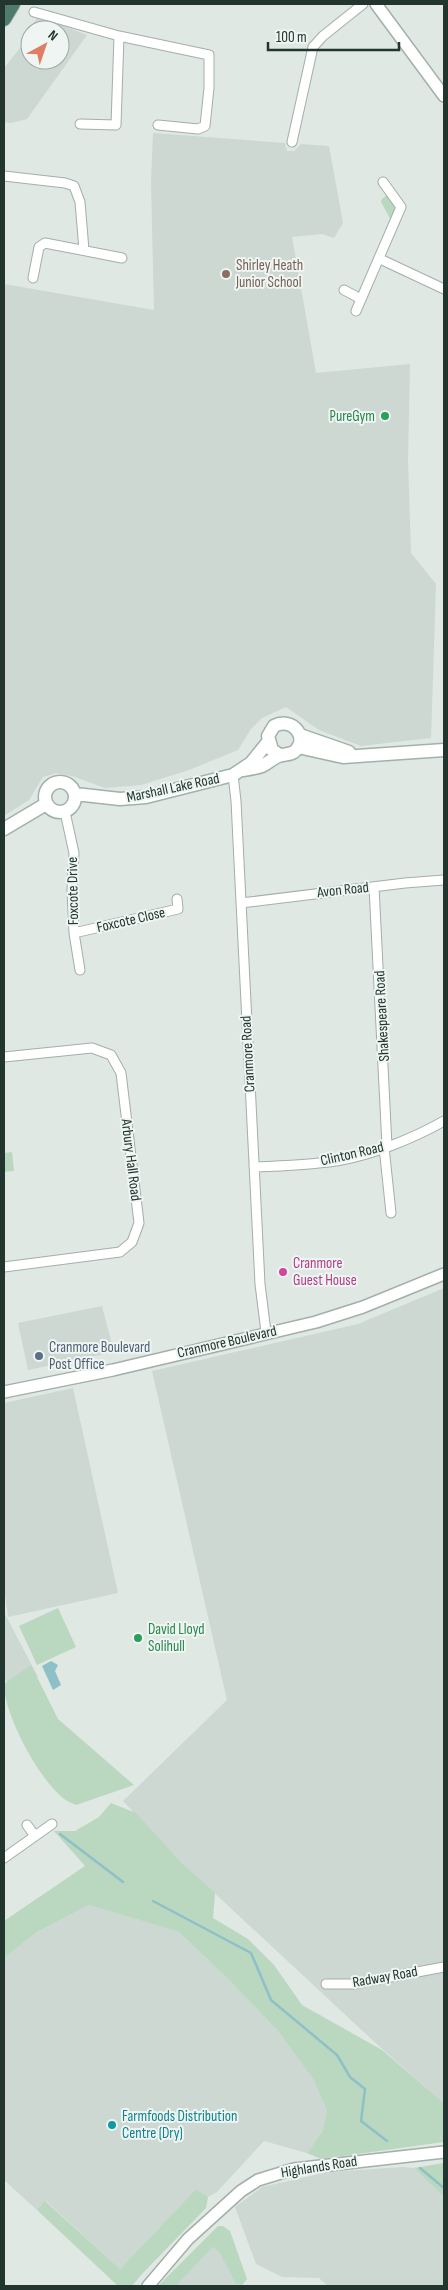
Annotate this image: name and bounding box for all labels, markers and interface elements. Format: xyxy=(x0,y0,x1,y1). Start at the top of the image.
north arrow xyxy=(20,20,70,70)
scale bar xyxy=(268,20,399,52)
text: N xyxy=(45,27,61,44)
text: 100 m xyxy=(276,28,307,47)
place label: Shirley Heath Junior School xyxy=(235,256,303,292)
marker: Shirley Heath Junior School xyxy=(220,268,232,280)
place label: PureGym xyxy=(330,407,375,426)
marker: PureGym xyxy=(379,410,391,422)
street label: Marshall Lake Road xyxy=(125,769,221,807)
street label: Foxcote Drive xyxy=(63,857,83,925)
street label: Avon Road xyxy=(315,878,370,902)
street label: Foxcote Close xyxy=(95,903,167,937)
street label: Shakespeare Road xyxy=(370,970,394,1062)
street label: Cranmore Road xyxy=(237,1015,259,1093)
street label: Arbury Hall Road xyxy=(116,1117,145,1202)
street label: Clinton Road xyxy=(319,1138,385,1170)
place label: Cranmore Guest House xyxy=(293,1254,357,1290)
marker: Cranmore Guest House xyxy=(277,1266,289,1278)
street label: Cranmore Boulevard xyxy=(175,1321,279,1363)
place label: Cranmore Boulevard Post Office xyxy=(49,1338,150,1374)
marker: Cranmore Boulevard Post Office xyxy=(33,1350,45,1362)
place label: David Lloyd Solihull xyxy=(148,1620,205,1656)
marker: David Lloyd Solihull xyxy=(132,1632,144,1644)
street label: Radway Road xyxy=(351,1962,419,1992)
place label: Farmfoods Distribution Centre (Dry) xyxy=(122,2107,237,2143)
marker: Farmfoods Distribution Centre (Dry) xyxy=(106,2119,118,2131)
street label: Highlands Road xyxy=(280,2152,358,2182)

